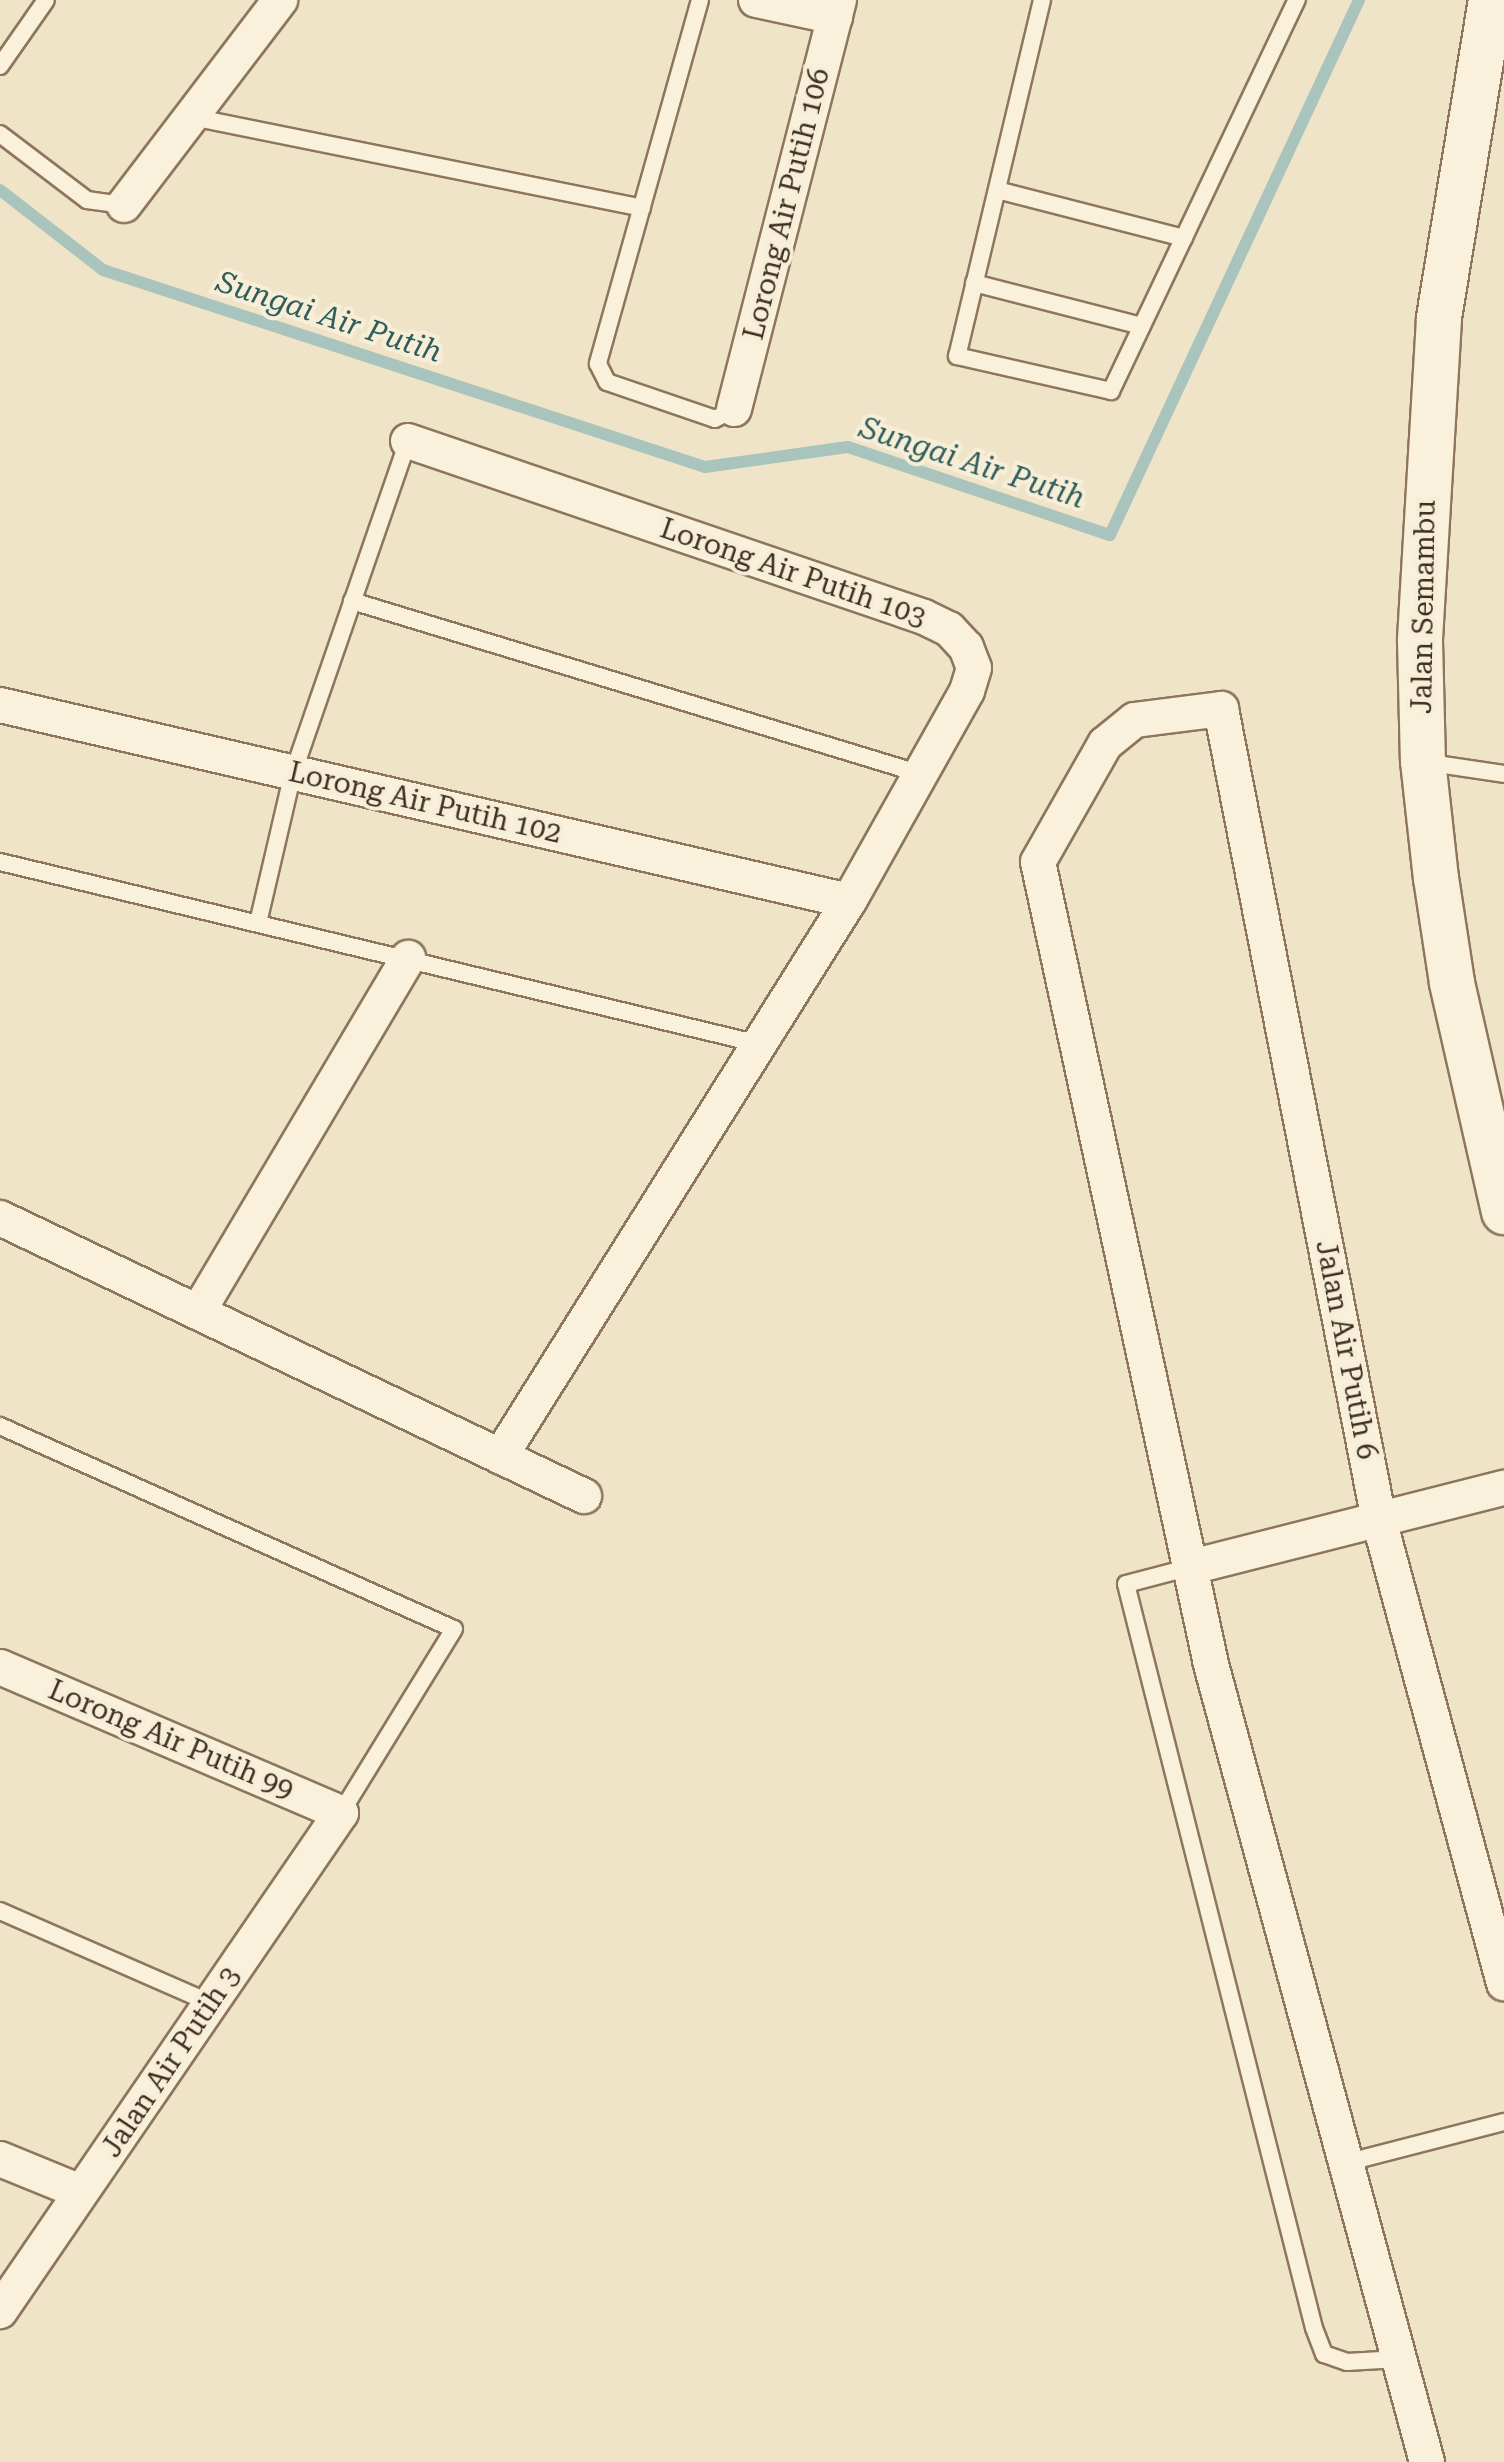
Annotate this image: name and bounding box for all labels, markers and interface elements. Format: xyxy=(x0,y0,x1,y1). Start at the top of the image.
street label: Lorong Air Putih 106 xyxy=(737,65,837,343)
water label: Sungai Air Putih xyxy=(212,264,446,370)
water label: Sungai Air Putih xyxy=(855,410,1089,516)
street label: Jalan Semambu xyxy=(1405,500,1443,714)
street label: Lorong Air Putih 103 xyxy=(656,512,930,634)
street label: Lorong Air Putih 102 xyxy=(285,755,565,851)
street label: Jalan Air Putih 6 xyxy=(1308,1238,1384,1462)
street label: Lorong Air Putih 99 xyxy=(43,1673,299,1807)
street label: Jalan Air Putih 3 xyxy=(95,1960,247,2164)

